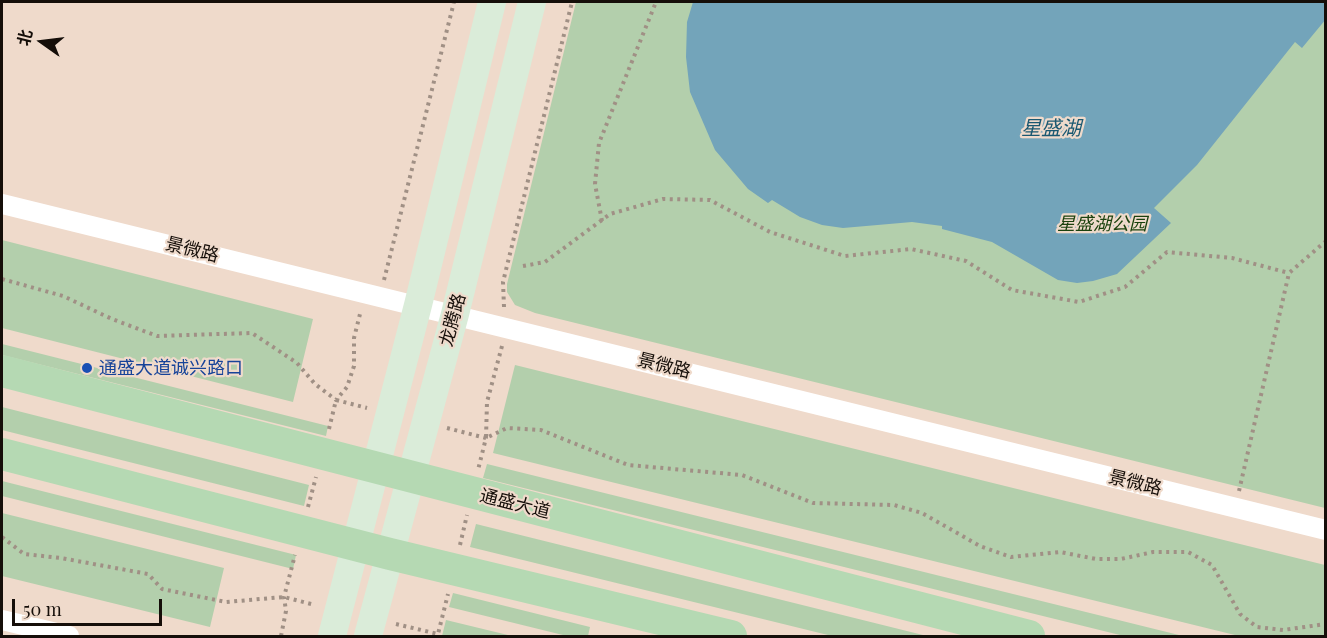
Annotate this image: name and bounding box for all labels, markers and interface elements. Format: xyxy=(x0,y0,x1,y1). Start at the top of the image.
north arrow xyxy=(12,12,72,72)
text: 北 xyxy=(12,27,36,48)
water label: 星盛湖 xyxy=(1021,117,1081,141)
park label: 星盛湖公园 xyxy=(1057,213,1147,235)
street label: 景微路 xyxy=(163,233,221,267)
street label: 龙腾路 xyxy=(436,291,470,349)
street label: 景微路 xyxy=(635,349,693,383)
place label: 通盛大道诚兴路口 xyxy=(99,357,243,379)
marker: 通盛大道诚兴路口 xyxy=(80,361,94,375)
street label: 景微路 xyxy=(1106,466,1164,500)
street label: 通盛大道 xyxy=(477,485,553,523)
scale bar xyxy=(15,587,165,625)
text: 50 m xyxy=(23,597,62,621)

